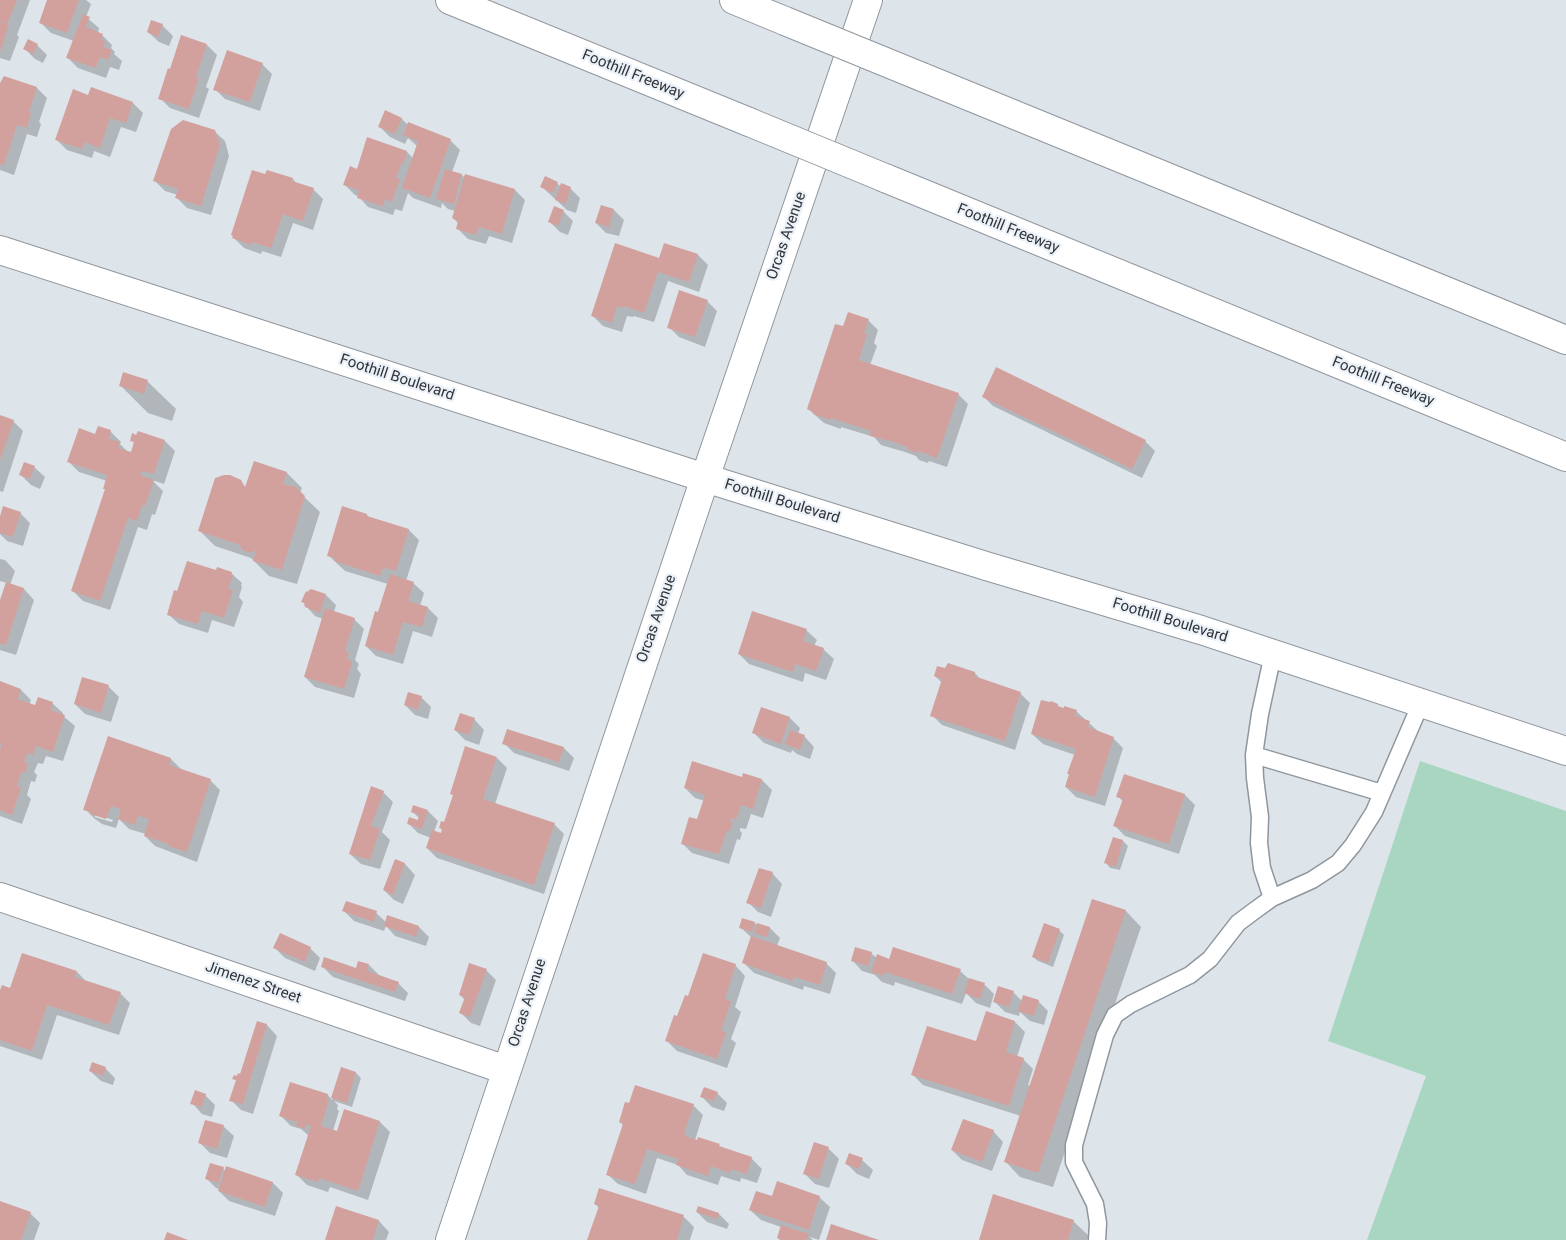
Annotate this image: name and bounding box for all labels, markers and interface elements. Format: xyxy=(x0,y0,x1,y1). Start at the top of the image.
street label: Foothill Freeway xyxy=(579,46,687,104)
street label: Orcas Avenue xyxy=(764,190,810,282)
street label: Foothill Freeway xyxy=(954,200,1062,258)
street label: Foothill Boulevard xyxy=(337,351,457,405)
street label: Foothill Freeway xyxy=(1329,353,1437,411)
street label: Foothill Boulevard xyxy=(722,476,842,528)
street label: Orcas Avenue xyxy=(634,573,680,665)
street label: Foothill Boulevard xyxy=(1110,595,1230,647)
street label: Orcas Avenue xyxy=(505,957,551,1049)
street label: Jimenez Street xyxy=(203,958,303,1008)

